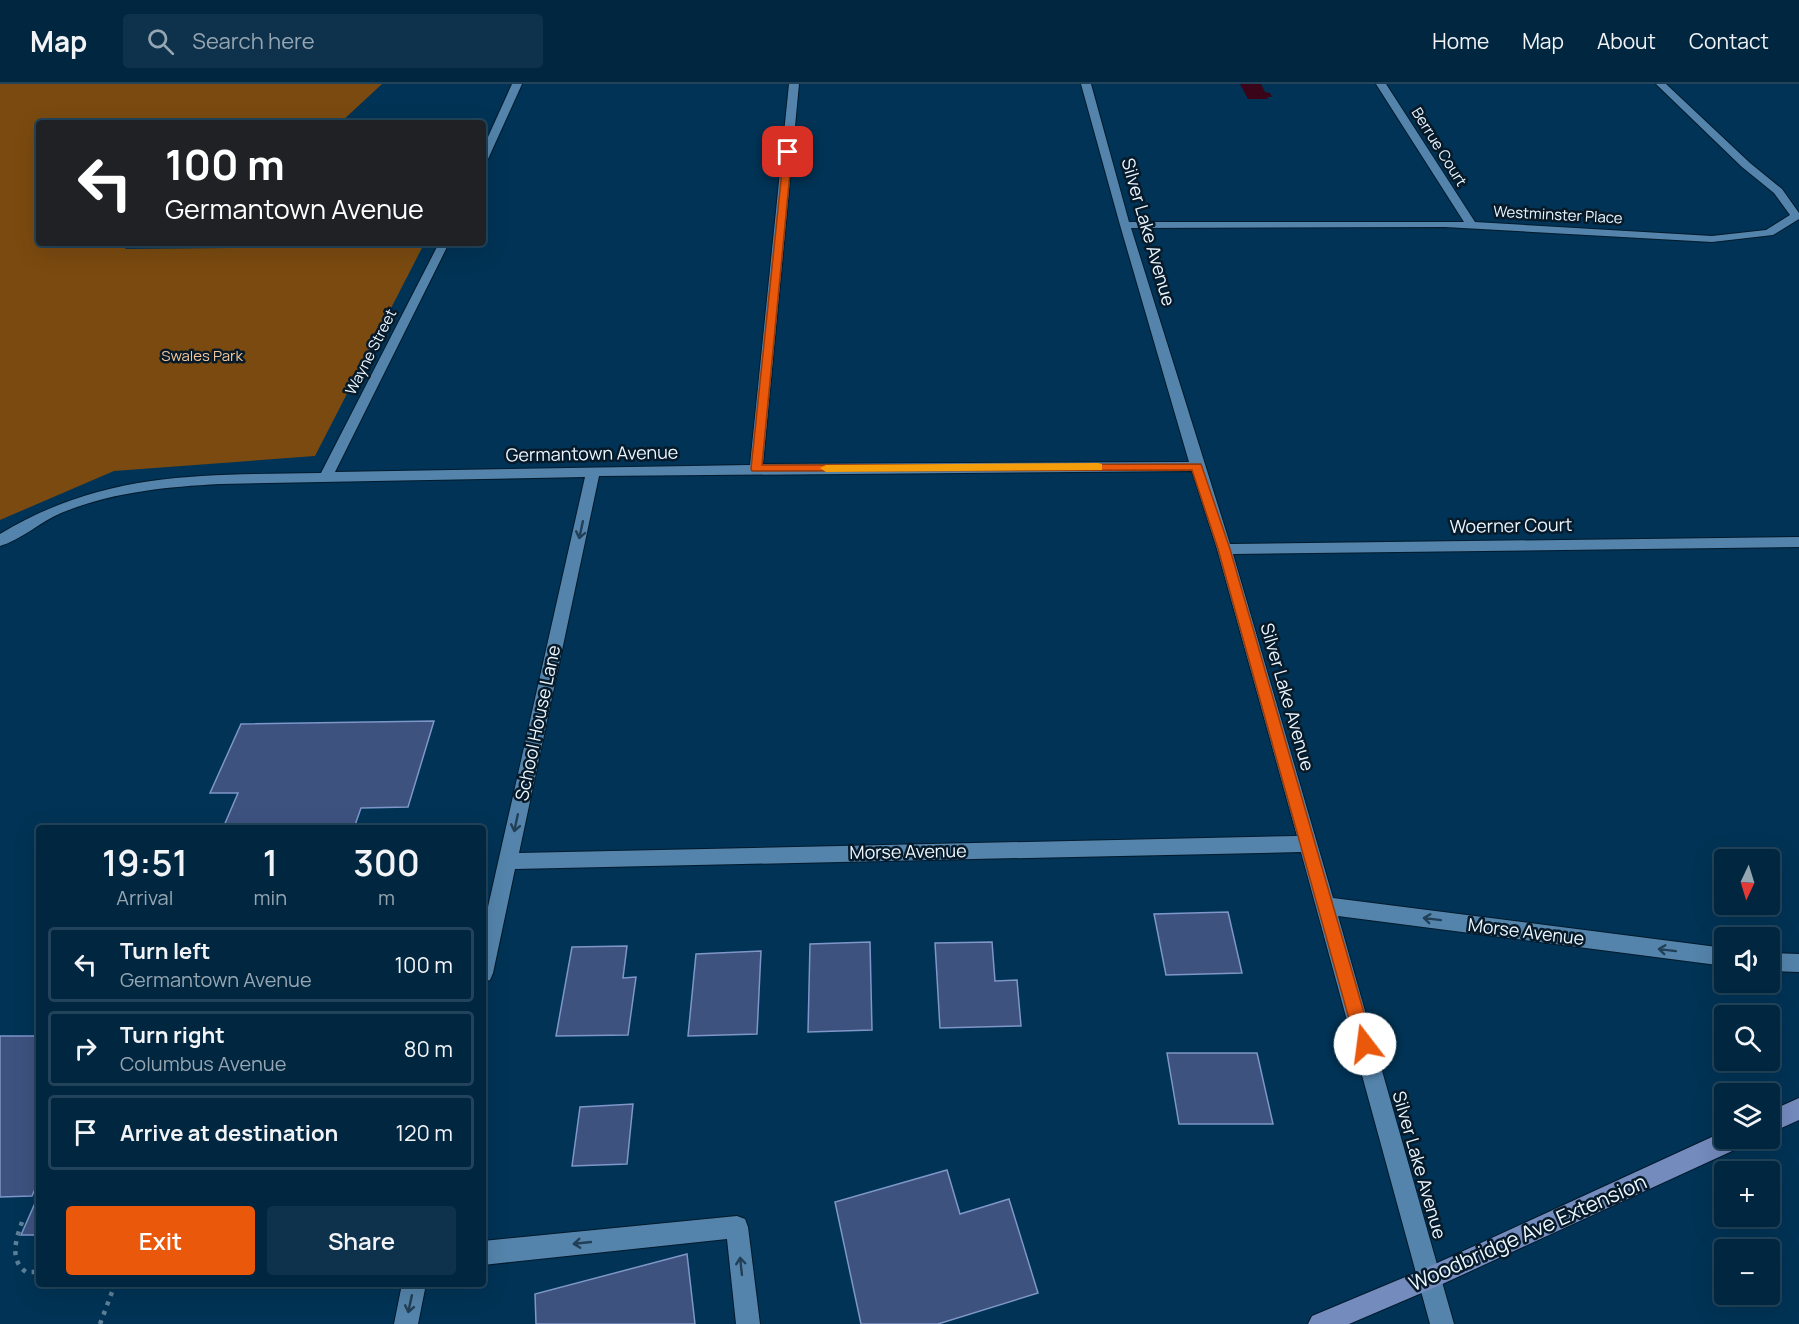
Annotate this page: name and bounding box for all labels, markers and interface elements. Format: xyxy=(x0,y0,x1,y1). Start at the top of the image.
search box xyxy=(123,14,543,68)
text: Map xyxy=(30,22,87,60)
icon: search xyxy=(144,25,177,58)
text: Search here xyxy=(192,26,315,56)
text: Home xyxy=(1432,27,1489,55)
text: Map xyxy=(1522,27,1564,55)
text: About xyxy=(1597,27,1656,55)
text: Contact xyxy=(1689,27,1769,55)
street label: Berrue Court xyxy=(1407,103,1472,190)
pin xyxy=(762,126,813,177)
text: 100 m xyxy=(165,135,285,193)
icon: arrive xyxy=(771,135,804,168)
icon: left xyxy=(66,144,144,222)
street label: Silver Lake Avenue xyxy=(1116,155,1182,308)
text: Germantown Avenue xyxy=(165,190,424,227)
street label: Westminster Place xyxy=(1493,201,1623,228)
street label: Wayne Street xyxy=(340,305,401,398)
park label: Swales Park xyxy=(161,345,243,366)
street label: Germantown Avenue xyxy=(506,439,678,467)
street label: Woerner Court xyxy=(1449,512,1572,538)
one-way arrow xyxy=(575,520,586,539)
street label: Silver Lake Avenue xyxy=(1255,620,1321,773)
street label: School House Lane xyxy=(509,643,565,803)
one-way arrow xyxy=(510,813,521,832)
text: 19:51 xyxy=(102,838,188,887)
text: 1 xyxy=(263,838,278,887)
text: 300 xyxy=(353,838,420,887)
street label: Morse Avenue xyxy=(849,838,967,864)
north arrow xyxy=(1714,849,1780,915)
map controls xyxy=(1714,849,1780,1305)
text: Arrival xyxy=(116,884,173,911)
text: min xyxy=(254,884,287,911)
text: m xyxy=(378,884,395,911)
street label: Morse Avenue xyxy=(1467,912,1586,950)
one-way arrow xyxy=(1423,914,1442,925)
button: sound xyxy=(1714,927,1780,993)
text: Turn left xyxy=(120,936,210,966)
one-way arrow xyxy=(1658,944,1677,955)
icon: left xyxy=(69,948,102,981)
text: 100 m xyxy=(395,950,453,980)
text: Germantown Avenue xyxy=(120,966,312,993)
button: search xyxy=(1714,1005,1780,1071)
position arrow xyxy=(1333,1012,1397,1076)
text: Turn right xyxy=(120,1020,225,1050)
icon: right xyxy=(69,1032,102,1065)
text: 80 m xyxy=(404,1034,453,1064)
text: Columbus Avenue xyxy=(120,1050,286,1077)
button: layers xyxy=(1714,1083,1780,1149)
street label: Silver Lake Avenue xyxy=(1387,1088,1453,1241)
icon: arrive xyxy=(69,1116,102,1149)
text: Arrive at destination xyxy=(120,1118,338,1148)
text: 120 m xyxy=(395,1118,453,1148)
button: + xyxy=(1714,1161,1780,1227)
street label: Woodbridge Ave Extension xyxy=(1404,1167,1651,1297)
button: Exit xyxy=(66,1206,255,1275)
button: Share xyxy=(267,1206,456,1275)
one-way arrow xyxy=(572,1238,592,1249)
button: − xyxy=(1714,1239,1780,1305)
one-way arrow xyxy=(735,1256,746,1276)
one-way arrow xyxy=(404,1294,415,1313)

